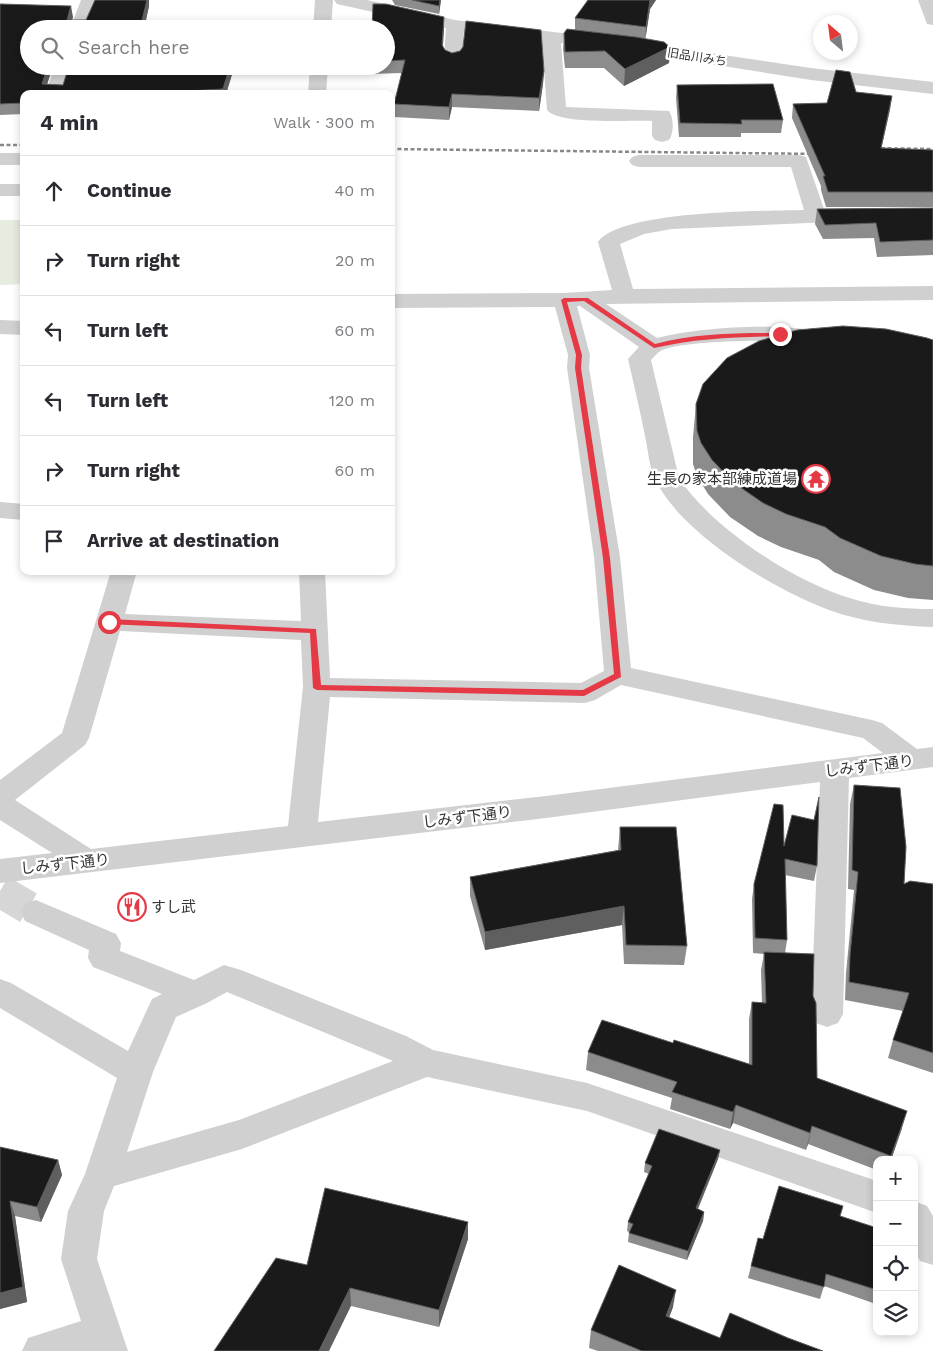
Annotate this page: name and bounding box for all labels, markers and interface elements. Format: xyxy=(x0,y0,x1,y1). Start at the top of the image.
north arrow xyxy=(813,15,858,60)
search box xyxy=(20,20,395,75)
icon: search xyxy=(38,34,66,62)
text: Search here xyxy=(78,36,189,59)
street label: 旧品川みち xyxy=(666,45,728,69)
text: 4 min xyxy=(40,110,98,135)
text: Walk · 300 m xyxy=(273,113,375,132)
icon: ahead xyxy=(40,177,68,205)
text: Continue xyxy=(87,179,171,202)
text: 40 m xyxy=(335,181,375,200)
icon: right xyxy=(40,247,68,275)
text: Turn right xyxy=(87,249,180,272)
text: 20 m xyxy=(335,251,375,270)
icon: left xyxy=(40,317,68,345)
text: Turn left xyxy=(87,319,168,342)
text: 60 m xyxy=(335,321,375,340)
route end xyxy=(769,323,792,346)
icon: left xyxy=(40,387,68,415)
text: Turn left xyxy=(87,389,168,412)
text: 120 m xyxy=(329,391,375,410)
icon: right xyxy=(40,457,68,485)
text: Turn right xyxy=(87,459,180,482)
text: 60 m xyxy=(335,461,375,480)
temple icon: 生長の家本部練成道場 xyxy=(801,464,831,494)
place label: 生長の家本部練成道場 xyxy=(647,470,797,488)
icon: arrive xyxy=(40,527,68,555)
text: Arrive at destination xyxy=(87,529,279,552)
route start xyxy=(98,611,121,634)
street label: しみず下通り xyxy=(823,752,915,780)
street label: しみず下通り xyxy=(421,803,513,831)
street label: しみず下通り xyxy=(19,850,111,878)
restaurant icon: すし武 xyxy=(117,892,147,922)
place label: すし武 xyxy=(151,898,196,916)
map controls xyxy=(873,1156,918,1336)
button: + xyxy=(873,1156,918,1201)
button: − xyxy=(873,1201,918,1246)
button: locate xyxy=(873,1246,918,1291)
button: layers xyxy=(873,1291,918,1336)

